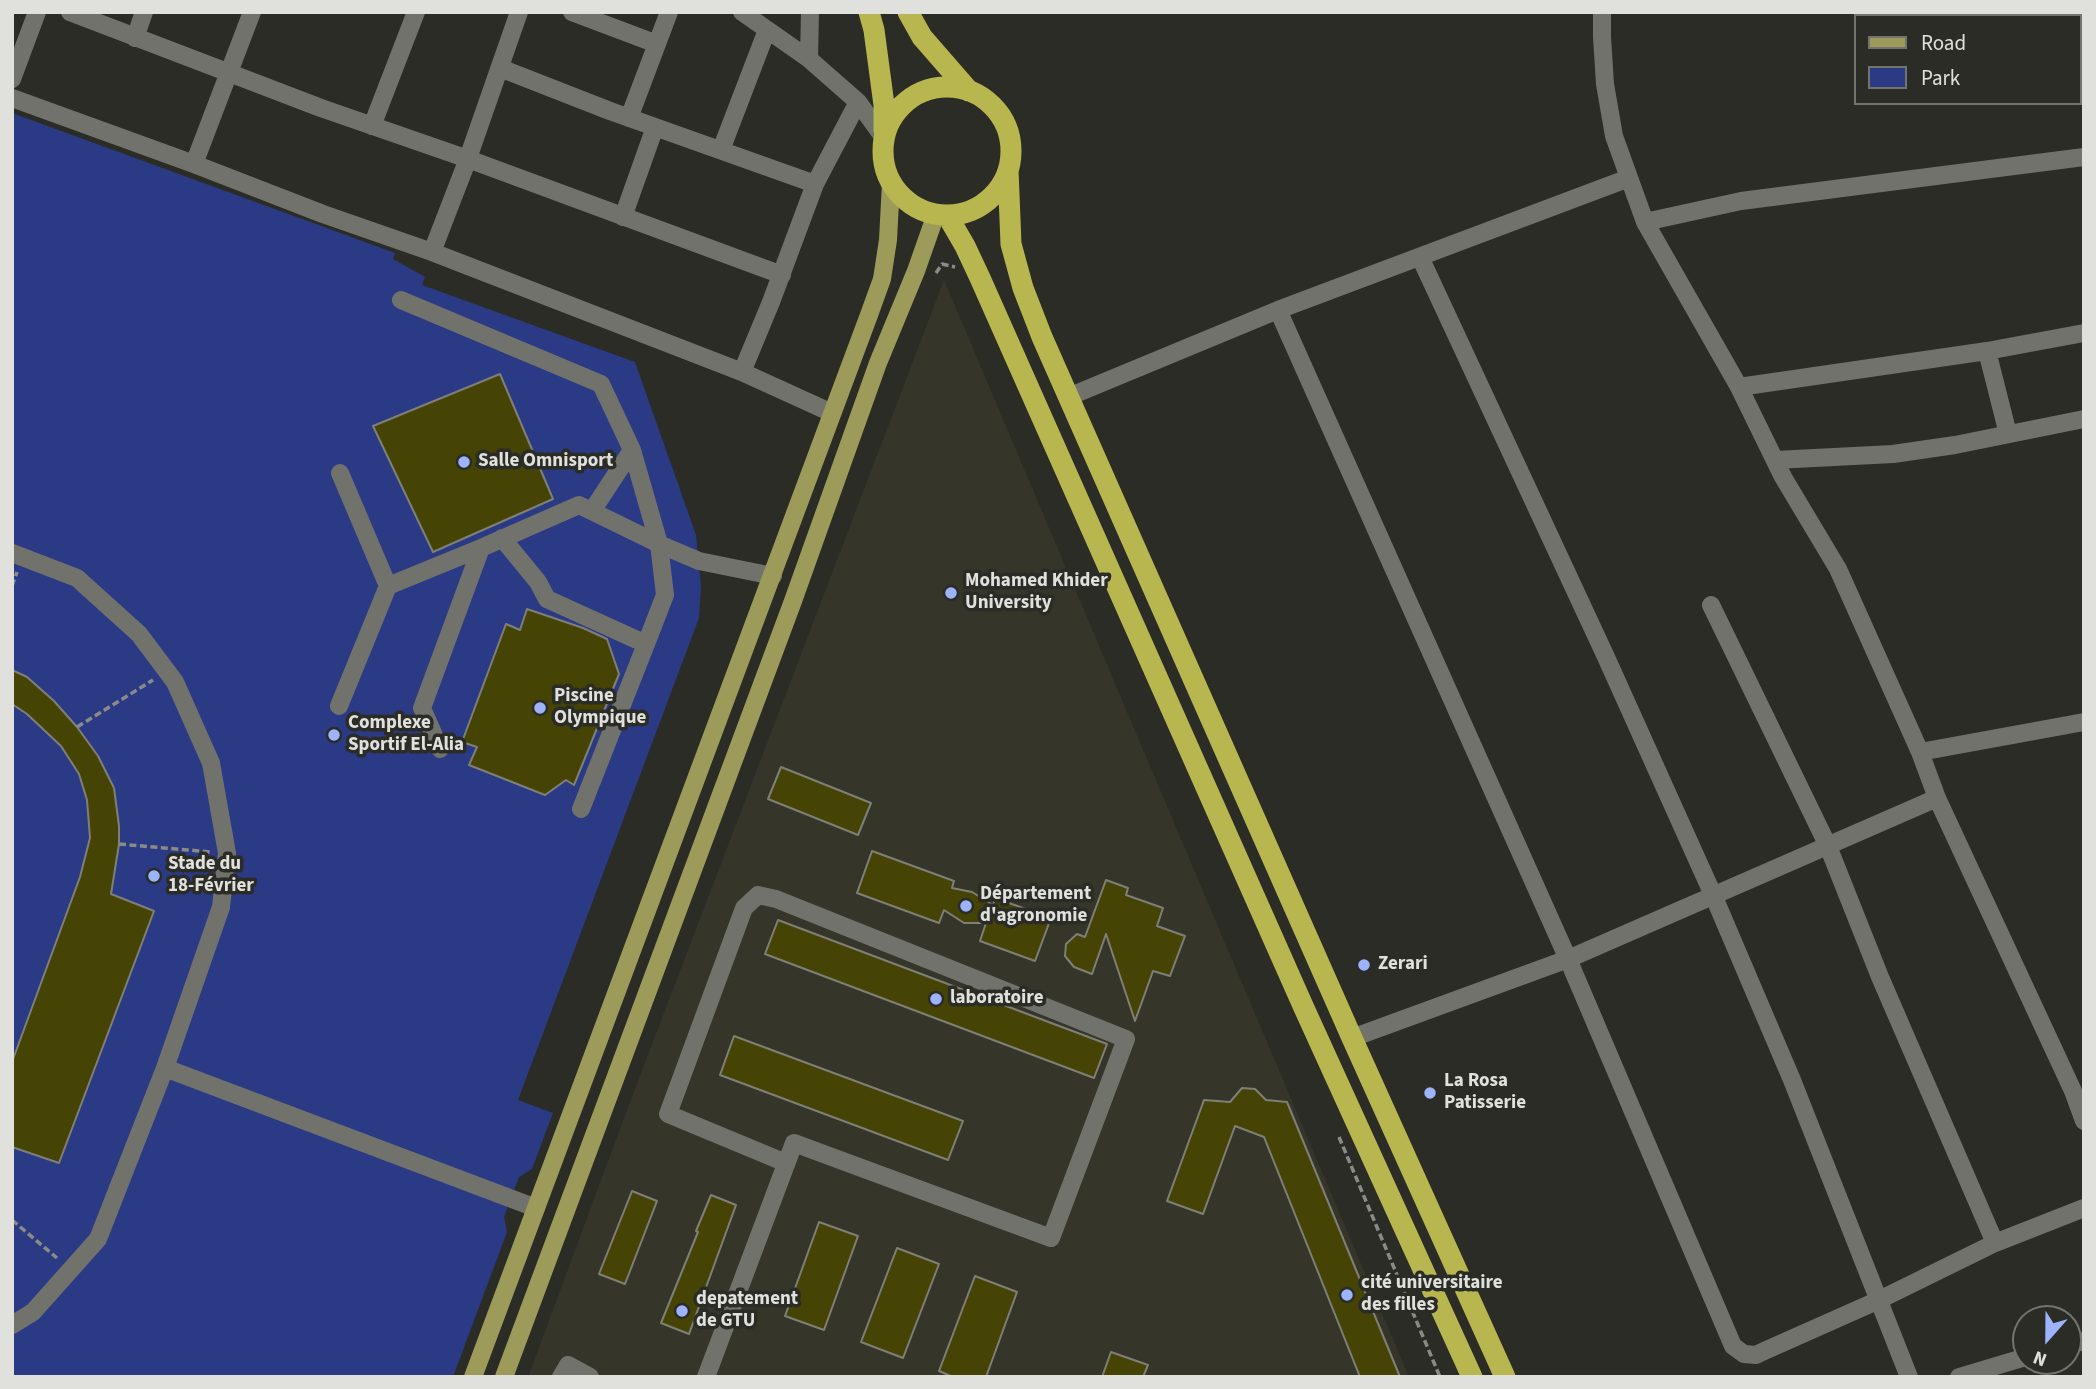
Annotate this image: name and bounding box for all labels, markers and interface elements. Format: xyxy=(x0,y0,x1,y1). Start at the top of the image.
legend xyxy=(1854,14,2082,105)
text: Road xyxy=(1921,28,1966,58)
text: Park xyxy=(1921,63,1960,93)
place label: Salle Omnisport xyxy=(478,451,613,473)
marker: Salle Omnisport xyxy=(456,454,472,470)
place label: Mohamed Khider University xyxy=(965,571,1108,615)
marker: Mohamed Khider University xyxy=(943,585,959,601)
place label: Piscine Olympique xyxy=(554,686,646,730)
marker: Piscine Olympique xyxy=(532,700,548,716)
place label: Complexe Sportif El-Alia xyxy=(348,713,464,757)
marker: Complexe Sportif El-Alia xyxy=(326,727,342,743)
place label: Stade du 18-Février xyxy=(168,854,254,898)
marker: Stade du 18-Février xyxy=(146,868,162,884)
place label: Département d'agronomie xyxy=(980,884,1091,928)
marker: Département d'agronomie xyxy=(958,898,974,914)
place label: Zerari xyxy=(1378,954,1428,976)
marker: Zerari xyxy=(1356,957,1372,973)
place label: laboratoire xyxy=(950,988,1044,1010)
marker: laboratoire xyxy=(928,991,944,1007)
place label: La Rosa Patisserie xyxy=(1444,1071,1526,1115)
marker: La Rosa Patisserie xyxy=(1422,1085,1438,1101)
place label: cité universitaire des filles xyxy=(1361,1273,1503,1317)
marker: cité universitaire des filles xyxy=(1339,1287,1355,1303)
place label: depatement de GTU xyxy=(696,1289,798,1333)
marker: depatement de GTU xyxy=(674,1303,690,1319)
north arrow xyxy=(2012,1305,2082,1375)
text: N xyxy=(2029,1343,2051,1373)

